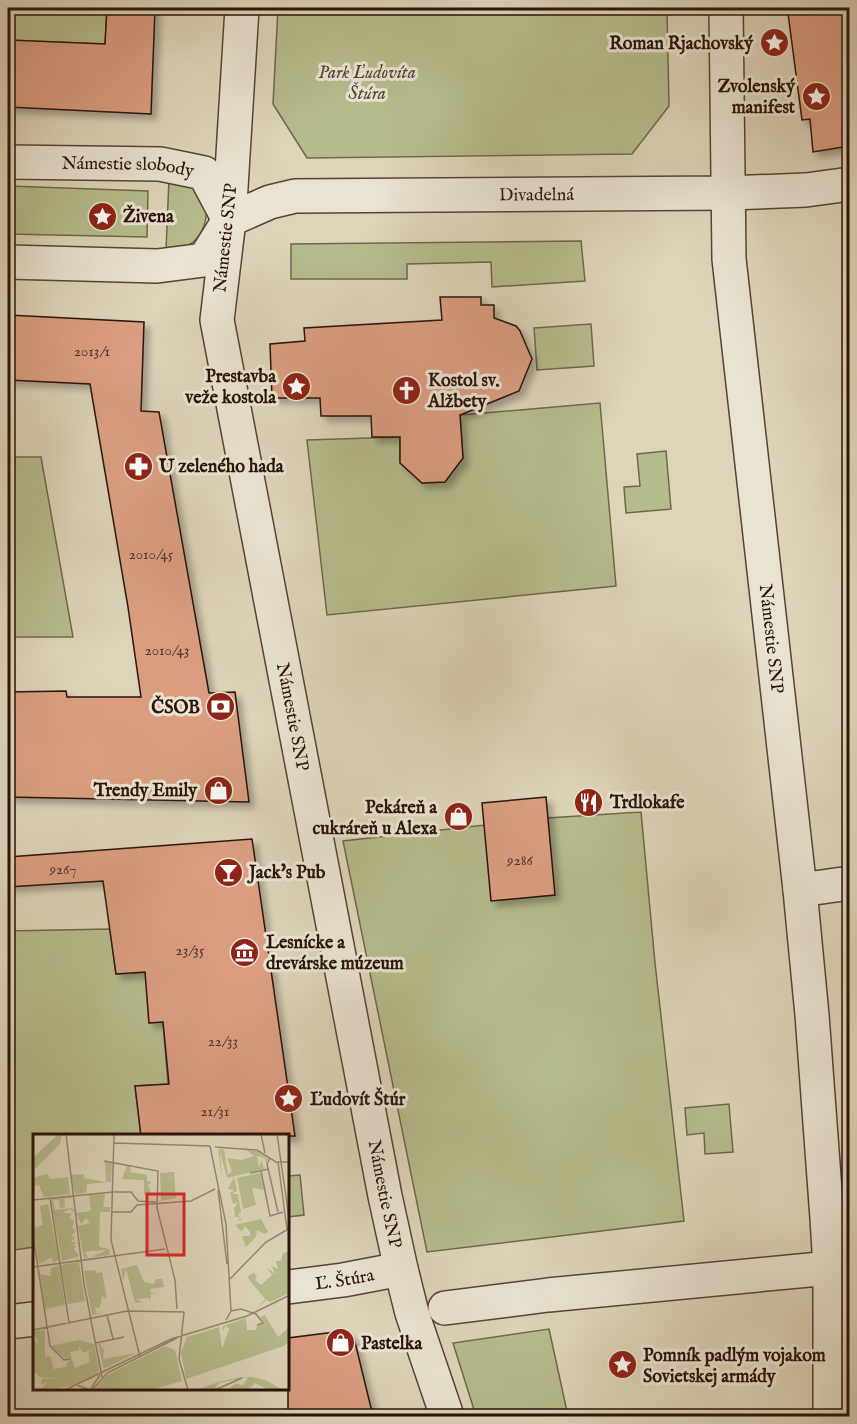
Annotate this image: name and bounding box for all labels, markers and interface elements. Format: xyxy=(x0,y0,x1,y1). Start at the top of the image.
place icon: Roman Rjachovský xyxy=(758,27,790,59)
place label: Roman Rjachovský xyxy=(609,33,754,56)
park label: Park Ľudovíta Štúra xyxy=(318,62,416,106)
place label: Zvolenský manifest xyxy=(718,76,796,120)
place icon: Zvolenský manifest xyxy=(800,80,832,112)
street label: Námestie slobody xyxy=(61,153,196,184)
street label: Námestie SNP xyxy=(209,182,244,294)
street label: Divadelná xyxy=(499,184,574,208)
place icon: Živena xyxy=(86,200,118,232)
place label: Živena xyxy=(123,204,175,229)
house number: 2013/1 xyxy=(74,342,110,361)
place label: Prestavba veže kostola xyxy=(184,366,277,410)
place icon: Prestavba veže kostola xyxy=(281,370,313,402)
place label: Kostol sv. Alžbety xyxy=(427,370,499,414)
church icon: Kostol sv. Alžbety xyxy=(391,374,423,406)
pharmacy icon: U zeleného hada xyxy=(122,450,154,482)
place label: U zeleného hada xyxy=(158,456,285,479)
house number: 2010/45 xyxy=(129,545,174,564)
street label: Námestie SNP xyxy=(753,583,788,695)
house number: 2010/43 xyxy=(145,641,189,660)
street label: Námestie SNP xyxy=(270,661,313,773)
bank icon: ČSOB xyxy=(205,691,237,723)
place label: ČSOB xyxy=(151,695,200,720)
shop icon: Trendy Emily xyxy=(202,774,234,806)
place label: Trendy Emily xyxy=(93,780,198,803)
restaurant icon: Trdlokafe xyxy=(573,786,605,818)
place label: Trdlokafe xyxy=(609,792,685,815)
place label: Pekáreň a cukráreň u Alexa xyxy=(312,797,438,841)
shop icon: Pekáreň a cukráreň u Alexa xyxy=(442,801,474,833)
house number: 9286 xyxy=(506,851,534,870)
bar icon: Jack's Pub xyxy=(212,856,244,888)
house number: 9267 xyxy=(49,860,76,879)
place label: Jack's Pub xyxy=(247,862,326,885)
place label: Lesnícke a drevárske múzeum xyxy=(266,932,404,976)
museum icon: Lesnícke a drevárske múzeum xyxy=(229,936,261,968)
house number: 23/35 xyxy=(176,941,205,960)
house number: 22/33 xyxy=(208,1032,238,1051)
place icon: Ľudovít Štúr xyxy=(273,1083,305,1115)
place label: Ľudovít Štúr xyxy=(310,1087,406,1112)
house number: 21/31 xyxy=(201,1102,229,1121)
inset map xyxy=(33,1134,290,1391)
street label: Námestie SNP xyxy=(362,1138,406,1250)
street label: Ľ. Štúra xyxy=(314,1264,377,1296)
shop icon: Pastelka xyxy=(324,1327,356,1359)
place label: Pastelka xyxy=(361,1333,423,1356)
place label: Pomník padlým vojakom Sovietskej armády xyxy=(643,1345,826,1389)
place icon: Pomník padlým vojakom Sovietskej armády xyxy=(606,1349,638,1381)

